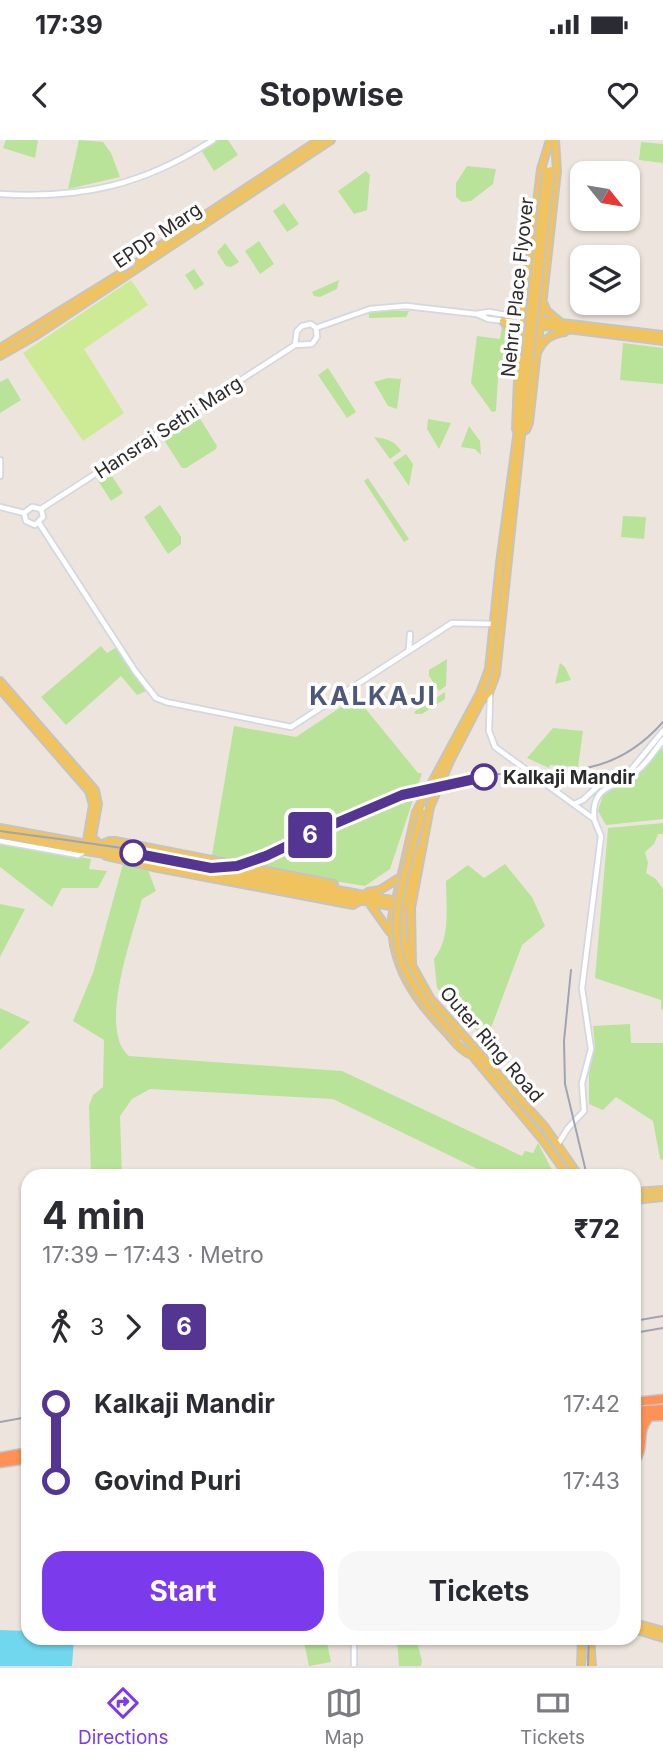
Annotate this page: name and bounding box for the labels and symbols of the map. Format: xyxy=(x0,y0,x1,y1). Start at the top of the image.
north arrow xyxy=(570,161,640,231)
street label: Nehru Place Flyover xyxy=(497,196,538,378)
street label: EPDP Marg xyxy=(109,198,206,273)
street label: Hansraj Sethi Marg xyxy=(90,371,246,484)
district label: KALKAJI xyxy=(309,680,437,711)
marker: Kalkaji Mandir xyxy=(471,764,497,790)
place label: Kalkaji Mandir xyxy=(503,766,635,789)
line badge: 6 xyxy=(287,812,333,858)
unlabelled marker xyxy=(120,840,146,866)
street label: Outer Ring Road xyxy=(435,982,548,1107)

